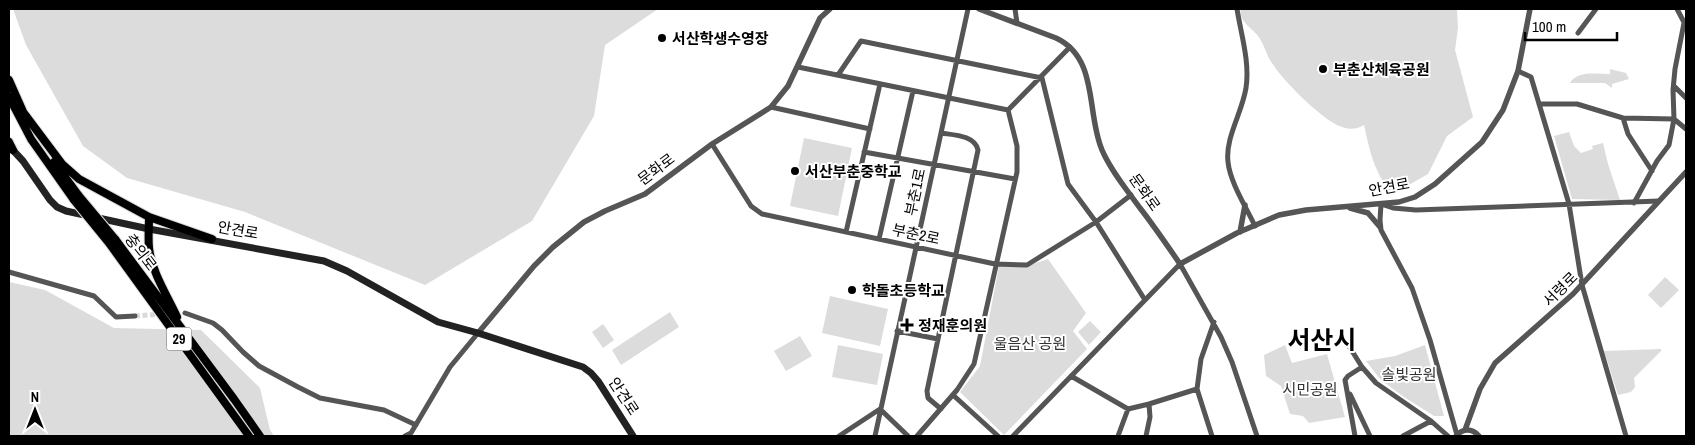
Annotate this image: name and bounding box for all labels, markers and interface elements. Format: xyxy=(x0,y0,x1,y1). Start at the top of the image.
scale bar xyxy=(1525,10,1618,42)
text: 100 m xyxy=(1532,16,1566,37)
place label: 서산학생수영장 xyxy=(672,28,769,49)
marker: 서산학생수영장 xyxy=(656,32,668,44)
place label: 부춘산체육공원 xyxy=(1333,59,1430,80)
marker: 부춘산체육공원 xyxy=(1317,63,1329,75)
street label: 문화로 xyxy=(633,148,679,190)
place label: 서산부춘중학교 xyxy=(805,161,902,182)
marker: 서산부춘중학교 xyxy=(789,165,801,177)
street label: 부춘1로 xyxy=(900,166,930,218)
street label: 문화로 xyxy=(1125,169,1165,215)
street label: 안견로 xyxy=(1367,173,1411,201)
street label: 안견로 xyxy=(216,216,260,244)
street label: 부춘2로 xyxy=(890,219,942,249)
street label: 충의로 xyxy=(120,229,162,275)
street label: 서령로 xyxy=(1538,267,1582,311)
place label: 학돌초등학교 xyxy=(862,280,945,301)
marker: 학돌초등학교 xyxy=(846,284,858,296)
place label: 정재훈의원 xyxy=(918,315,987,336)
marker: 정재훈의원 xyxy=(900,318,914,332)
district label: 서산시 xyxy=(1287,323,1357,357)
road number: 29 xyxy=(166,328,192,350)
park label: 울음산 공원 xyxy=(994,333,1066,354)
park label: 솔빛공원 xyxy=(1381,364,1437,385)
street label: 안견로 xyxy=(604,373,644,419)
park label: 시민공원 xyxy=(1282,379,1338,400)
north arrow xyxy=(10,385,60,435)
text: N xyxy=(31,388,39,406)

